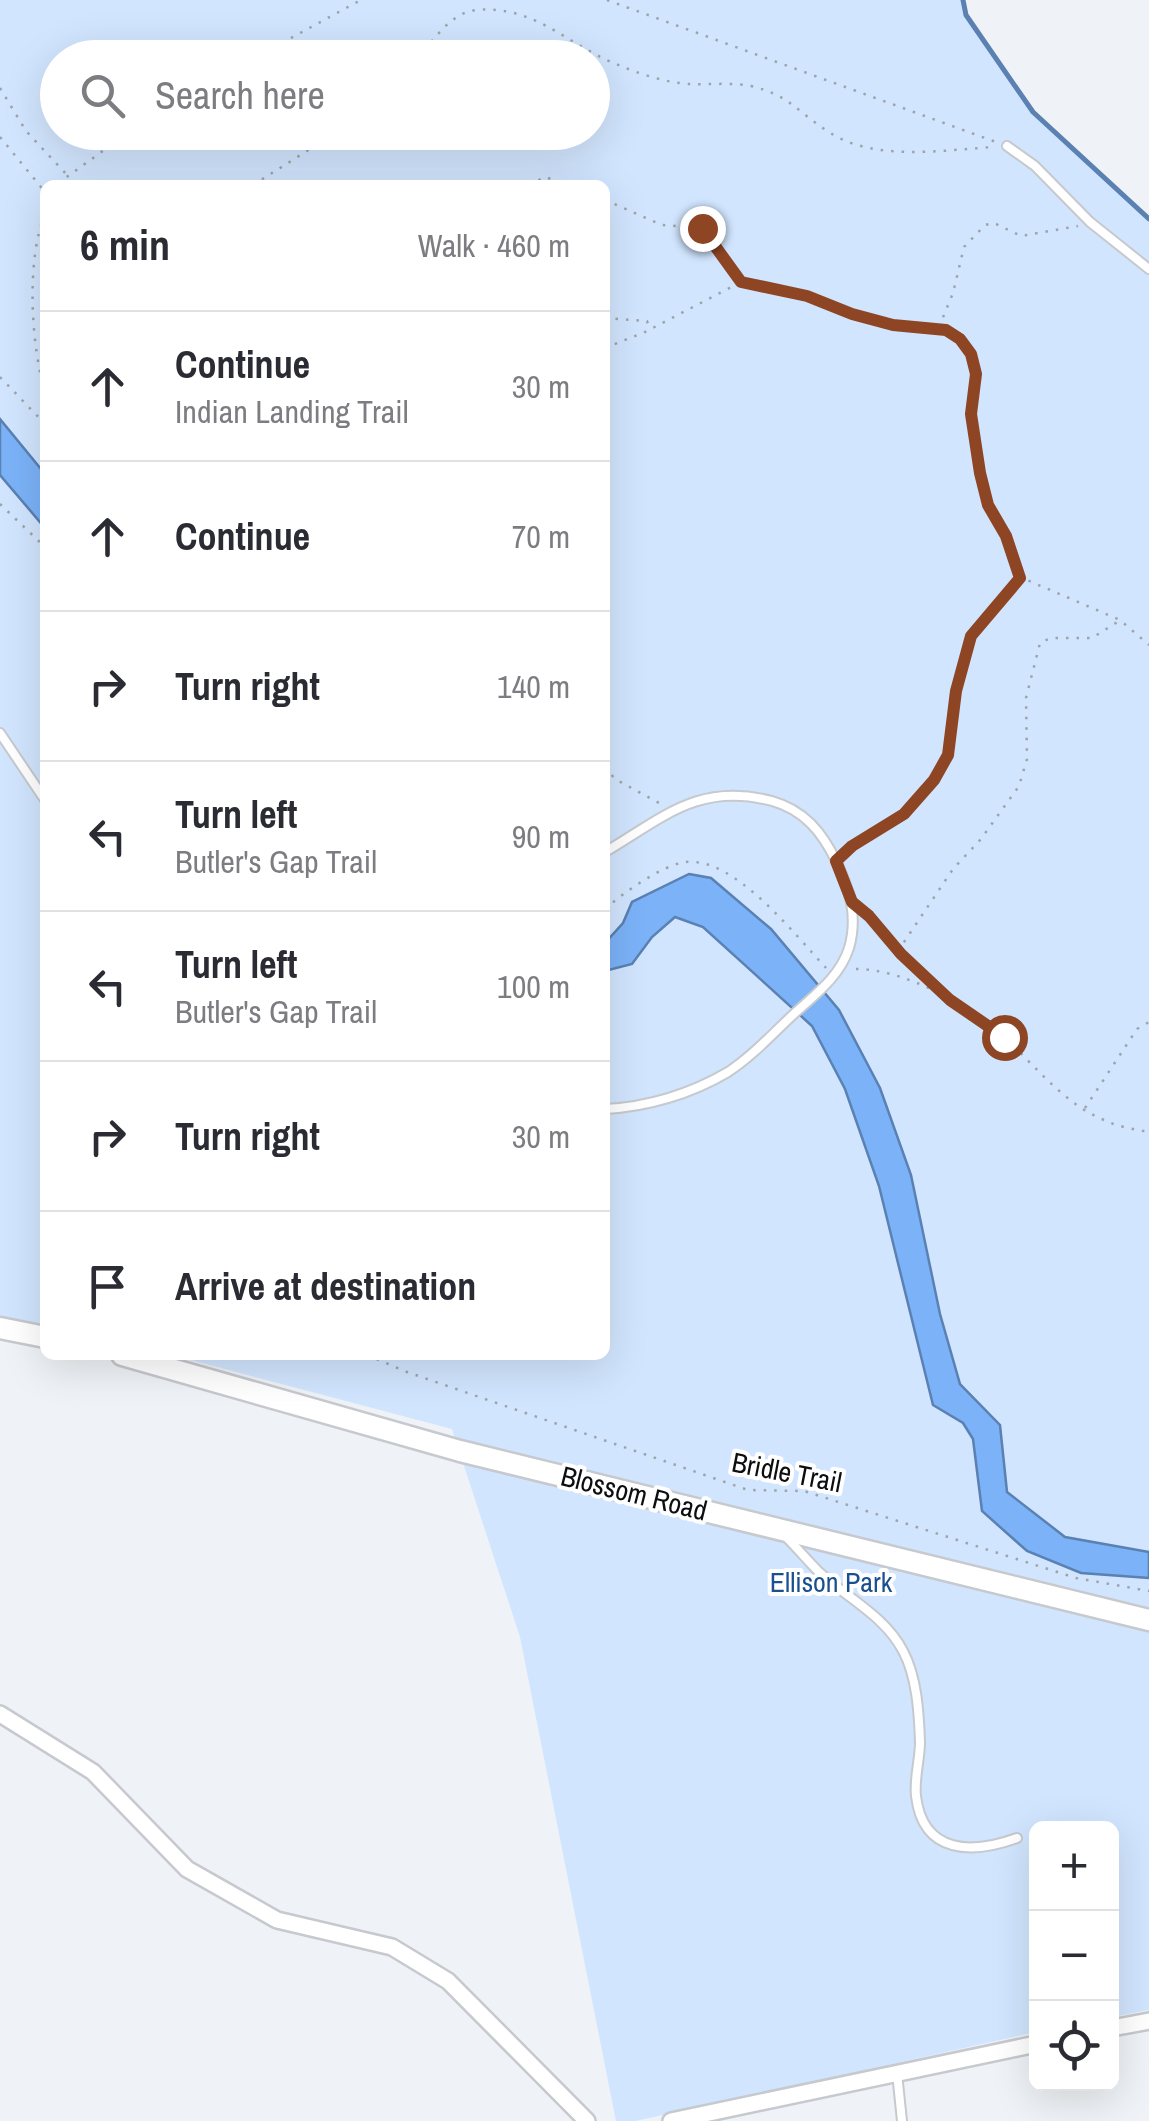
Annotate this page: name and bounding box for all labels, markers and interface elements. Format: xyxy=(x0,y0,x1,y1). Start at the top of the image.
search box xyxy=(40,40,610,150)
icon: search xyxy=(75,68,130,123)
text: Search here xyxy=(155,70,325,121)
route end xyxy=(680,206,726,252)
text: 6 min xyxy=(80,217,170,273)
text: Walk · 460 m xyxy=(418,224,570,267)
text: Continue xyxy=(175,339,310,390)
icon: ahead xyxy=(80,359,135,414)
text: 30 m xyxy=(512,365,570,408)
text: Indian Landing Trail xyxy=(175,390,408,433)
icon: ahead xyxy=(80,509,135,564)
text: Continue xyxy=(175,511,310,562)
text: 70 m xyxy=(512,515,570,558)
icon: right xyxy=(80,659,135,714)
text: Turn right xyxy=(175,661,320,712)
text: 140 m xyxy=(497,665,570,708)
text: Turn left xyxy=(175,789,297,840)
icon: left xyxy=(80,809,135,864)
text: 90 m xyxy=(512,815,570,858)
text: Butler's Gap Trail xyxy=(175,840,377,883)
text: Turn left xyxy=(175,939,297,990)
icon: left xyxy=(80,959,135,1014)
text: 100 m xyxy=(497,965,570,1008)
text: Butler's Gap Trail xyxy=(175,990,377,1033)
route start xyxy=(982,1015,1028,1061)
icon: right xyxy=(80,1109,135,1164)
text: Turn right xyxy=(175,1111,320,1162)
text: 30 m xyxy=(512,1115,570,1158)
icon: arrive xyxy=(80,1259,135,1314)
text: Arrive at destination xyxy=(175,1261,476,1312)
street label: Bridle Trail xyxy=(729,1443,845,1501)
street label: Blossom Road xyxy=(557,1457,711,1529)
park label: Ellison Park xyxy=(770,1563,893,1601)
map controls xyxy=(1029,1821,1119,2091)
button: + xyxy=(1029,1821,1119,1911)
button: − xyxy=(1029,1911,1119,2001)
button: locate xyxy=(1029,2001,1119,2091)

